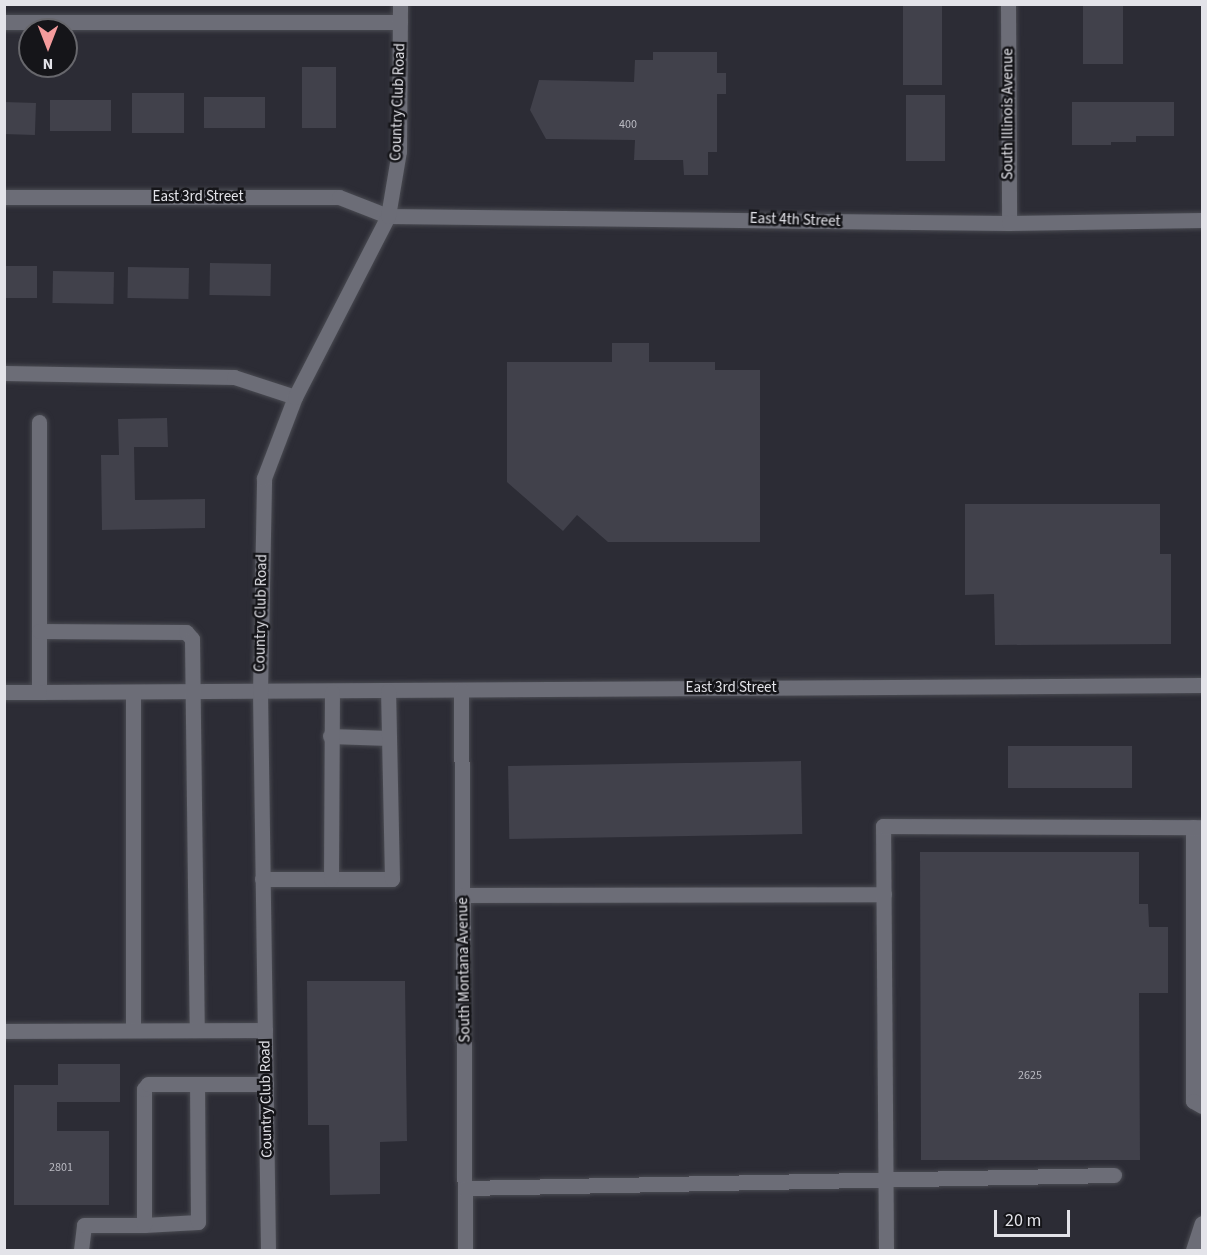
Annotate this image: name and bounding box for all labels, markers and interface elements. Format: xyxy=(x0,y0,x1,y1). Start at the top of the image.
north arrow xyxy=(18,18,78,78)
street label: Country Club Road xyxy=(387,43,409,161)
street label: South Illinois Avenue xyxy=(999,48,1017,180)
text: N xyxy=(43,53,53,75)
house number: 400 xyxy=(619,118,637,132)
street label: East 3rd Street xyxy=(153,188,243,206)
street label: East 4th Street xyxy=(749,209,841,231)
street label: Country Club Road xyxy=(251,554,271,672)
street label: East 3rd Street xyxy=(686,679,776,697)
street label: South Montana Avenue xyxy=(454,897,474,1043)
street label: Country Club Road xyxy=(256,1040,276,1158)
house number: 2625 xyxy=(1018,1069,1042,1083)
house number: 2801 xyxy=(49,1161,73,1175)
scale bar xyxy=(997,1198,1074,1236)
text: 20 m xyxy=(1005,1208,1041,1233)

